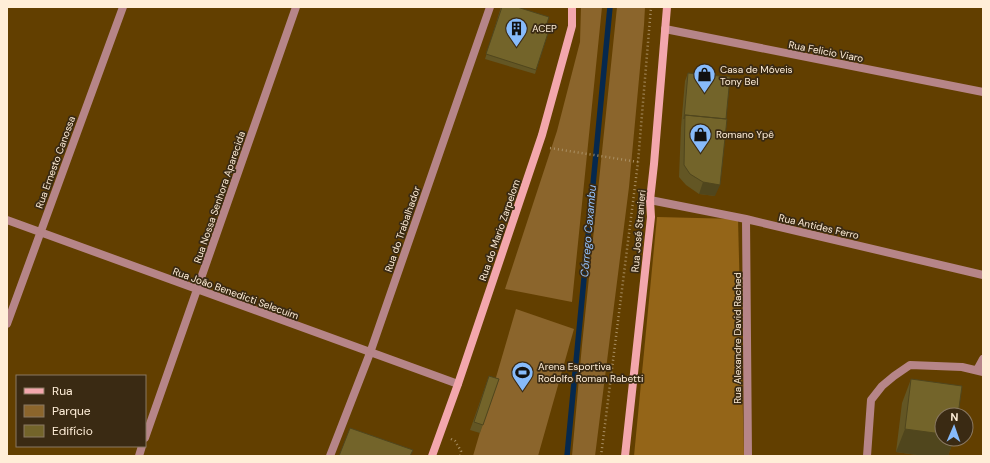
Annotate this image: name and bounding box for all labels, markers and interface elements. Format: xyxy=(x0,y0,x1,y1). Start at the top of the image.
building icon: ACEP xyxy=(503,15,529,48)
place label: ACEP xyxy=(532,22,557,35)
street label: Rua Felicio Viaro xyxy=(787,38,864,65)
shop icon: Casa de Móveis Tony Bel xyxy=(692,62,718,95)
place label: Casa de Móveis Tony Bel xyxy=(720,63,793,88)
street label: Rua Ernesto Canossa xyxy=(33,114,78,210)
shop icon: Romano Ypê xyxy=(687,121,713,154)
place label: Romano Ypê xyxy=(716,128,774,141)
street label: Rua Nossa Senhora Aparecida xyxy=(191,129,248,265)
street label: Rua do Mario Zarpelom xyxy=(476,178,523,283)
street label: Rua do Trabalhador xyxy=(382,184,423,274)
water label: Córrego Caxambu xyxy=(577,184,599,278)
street label: Rua José Stranieri xyxy=(628,189,649,273)
street label: Rua Antides Ferro xyxy=(777,211,860,242)
street label: Rua João Benedicti Selecuim xyxy=(171,265,301,322)
street label: Rua Alexandre David Rached xyxy=(731,272,744,404)
sports icon: Arena Esportiva Rodolfo Roman Rabetti xyxy=(510,359,536,392)
place label: Arena Esportiva Rodolfo Roman Rabetti xyxy=(538,360,643,385)
legend xyxy=(16,375,146,447)
text: Rua xyxy=(52,383,73,399)
text: Parque xyxy=(52,403,91,419)
north arrow xyxy=(934,407,974,447)
text: N xyxy=(950,410,959,424)
text: Edifício xyxy=(52,423,93,439)

